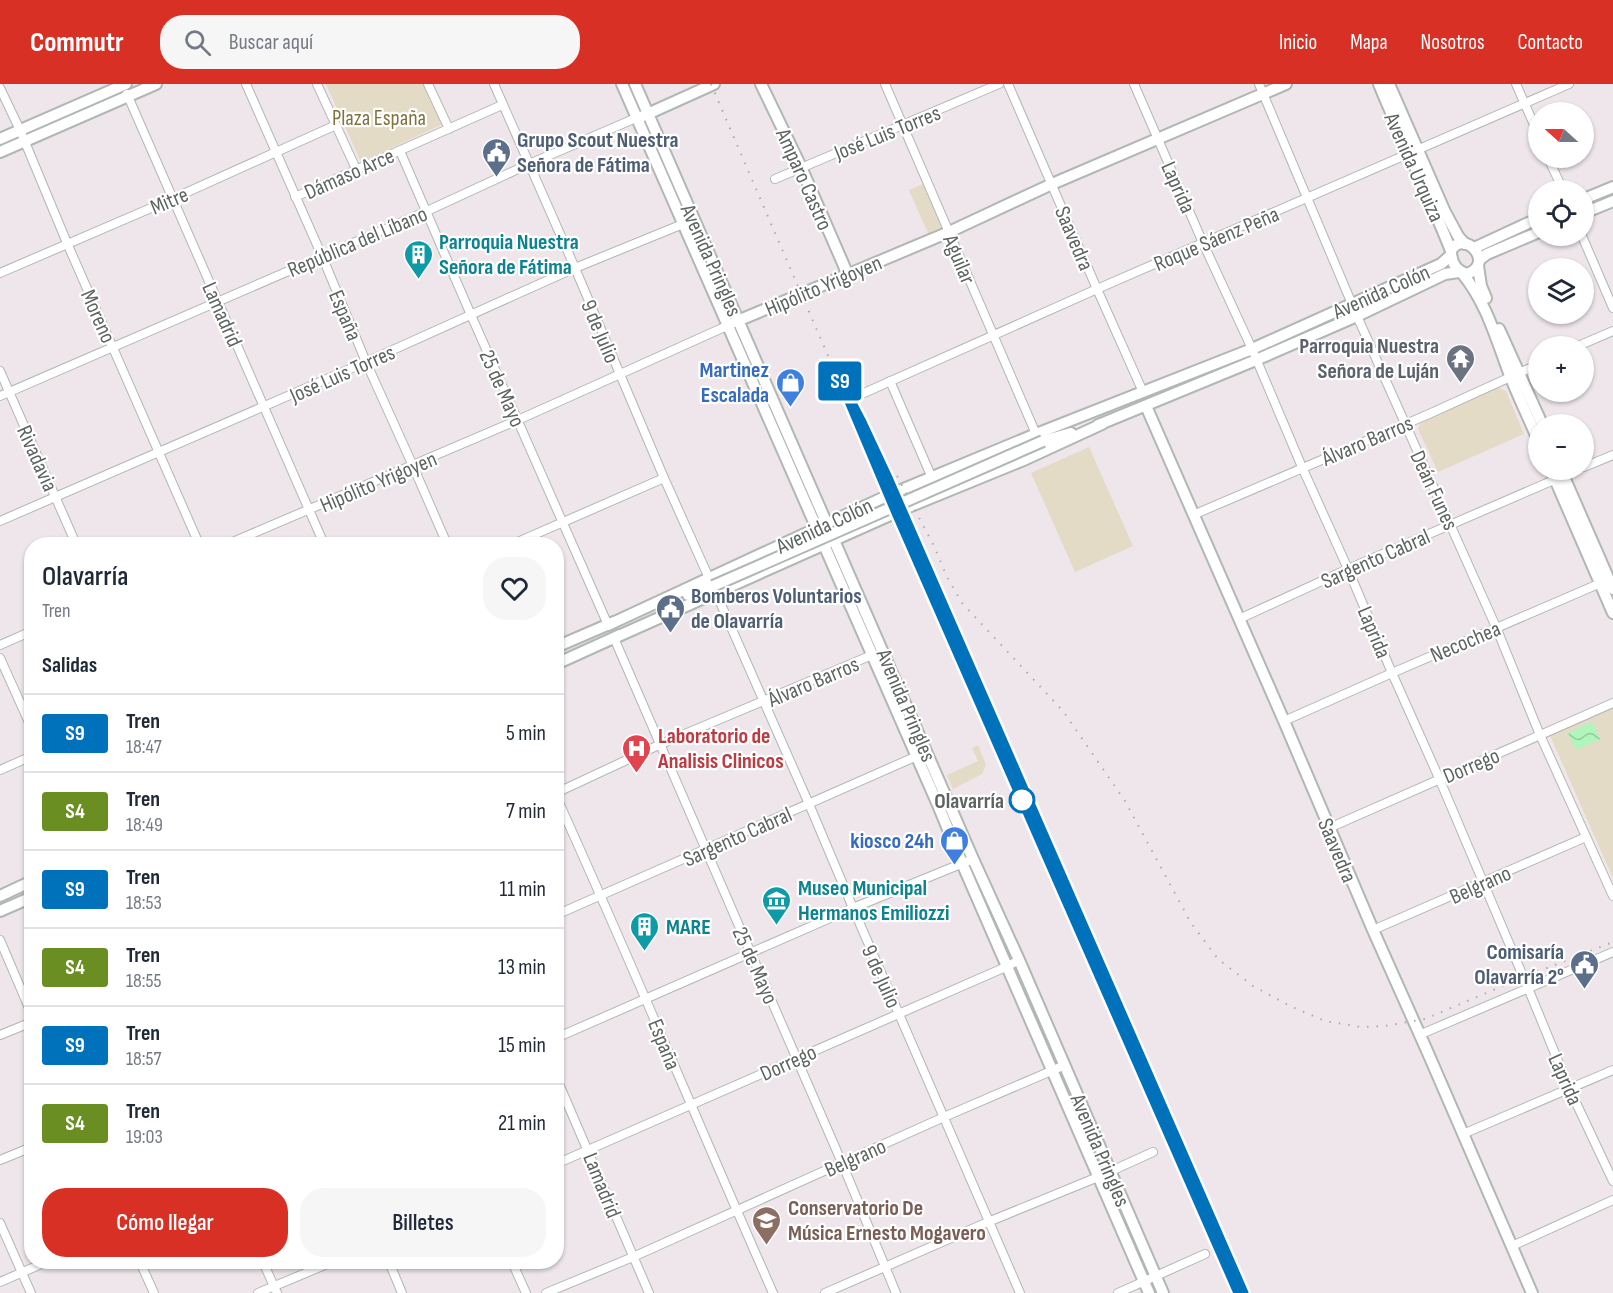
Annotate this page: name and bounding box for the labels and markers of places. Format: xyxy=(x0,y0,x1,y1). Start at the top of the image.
place label: Grupo Scout Nuestra Señora de Fátima xyxy=(517,127,679,179)
public building icon: Grupo Scout Nuestra Señora de Fátima xyxy=(480,136,512,178)
place label: Parroquia Nuestra Señora de Fátima xyxy=(439,229,579,281)
building icon: Parroquia Nuestra Señora de Fátima xyxy=(402,238,434,280)
place label: Parroquia Nuestra Señora de Luján xyxy=(1299,333,1439,385)
temple icon: Parroquia Nuestra Señora de Luján xyxy=(1444,342,1476,384)
place label: Martinez Escalada xyxy=(700,357,770,409)
shop icon: Martinez Escalada xyxy=(774,366,806,408)
place label: Bomberos Voluntarios de Olavarría xyxy=(691,583,862,635)
public building icon: Bomberos Voluntarios de Olavarría xyxy=(654,592,686,634)
place label: Laboratorio de Analisis Clinicos xyxy=(657,723,784,775)
hospital icon: Laboratorio de Analisis Clinicos xyxy=(621,732,653,774)
marker: Olavarría xyxy=(1009,787,1035,813)
place label: Olavarría xyxy=(934,788,1004,815)
shop icon: kiosco 24h xyxy=(939,824,971,866)
place label: kiosco 24h xyxy=(850,828,934,855)
place label: Museo Municipal Hermanos Emiliozzi xyxy=(798,875,949,927)
museum icon: Museo Municipal Hermanos Emiliozzi xyxy=(761,884,793,926)
building icon: MARE xyxy=(629,910,661,952)
place label: MARE xyxy=(666,914,711,941)
place label: Comisaría Olavarría 2° xyxy=(1474,939,1564,991)
public building icon: Comisaría Olavarría 2° xyxy=(1569,948,1601,990)
place label: Conservatorio De Música Ernesto Mogavero xyxy=(788,1195,986,1247)
school or university icon: Conservatorio De Música Ernesto Mogavero xyxy=(751,1204,783,1246)

